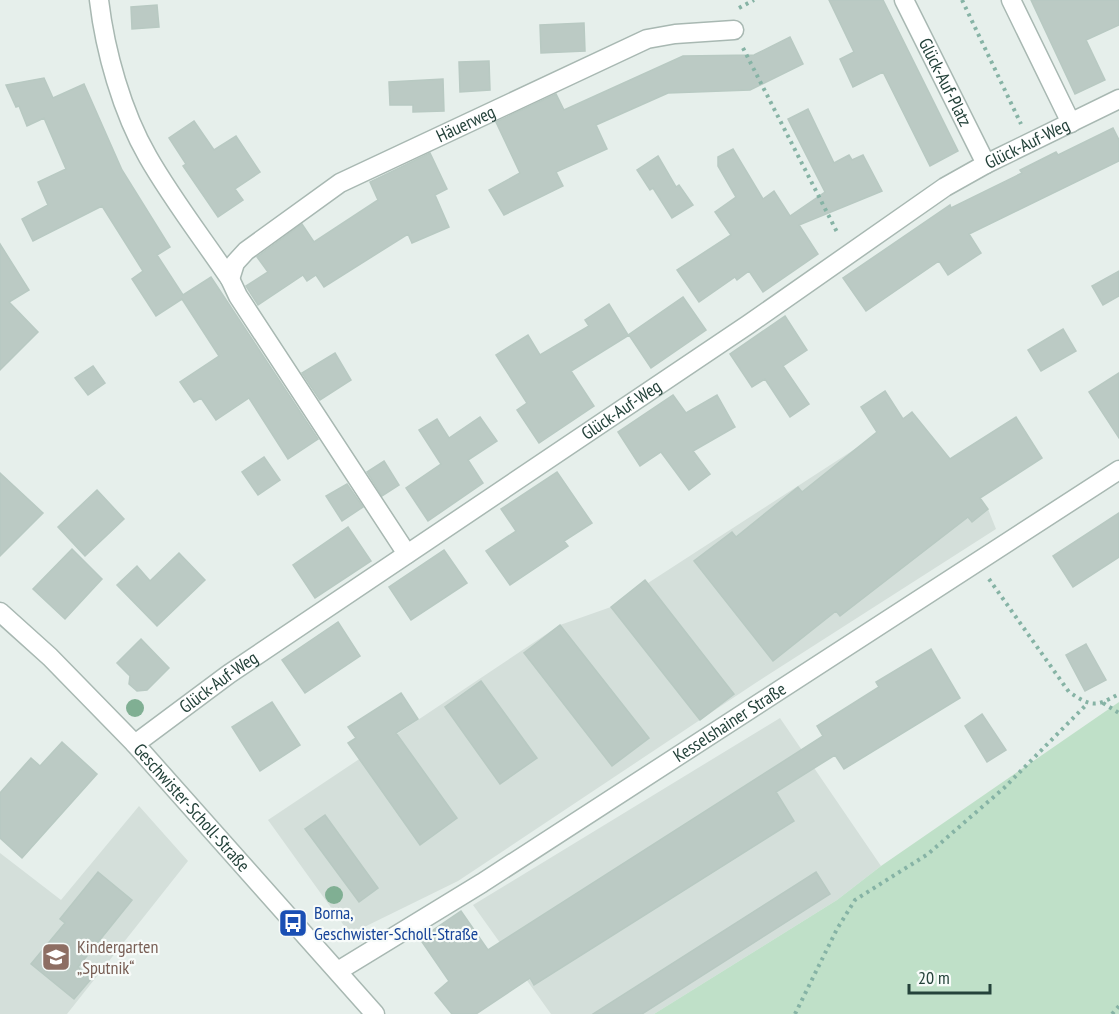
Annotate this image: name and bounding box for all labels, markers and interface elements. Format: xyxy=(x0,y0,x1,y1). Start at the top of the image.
street label: Glück-Auf-Platz xyxy=(914,34,977,130)
street label: Häuerweg xyxy=(432,100,499,147)
street label: Glück-Auf-Weg xyxy=(981,113,1073,174)
street label: Glück-Auf-Weg xyxy=(577,375,665,445)
street label: Glück-Auf-Weg xyxy=(175,646,262,718)
street label: Kesselshainer Straße xyxy=(669,677,790,767)
street label: Geschwister-Scholl-Straße xyxy=(129,738,255,876)
place label: Borna, Geschwister-Scholl-Straße xyxy=(314,901,478,945)
bus stop icon: Borna, Geschwister-Scholl-Straße xyxy=(277,907,309,939)
place label: Kindergarten „Sputnik“ xyxy=(77,935,158,979)
school or university icon: Kindergarten „Sputnik“ xyxy=(40,941,72,973)
scale bar xyxy=(909,957,990,995)
text: 20 m xyxy=(918,966,950,989)

